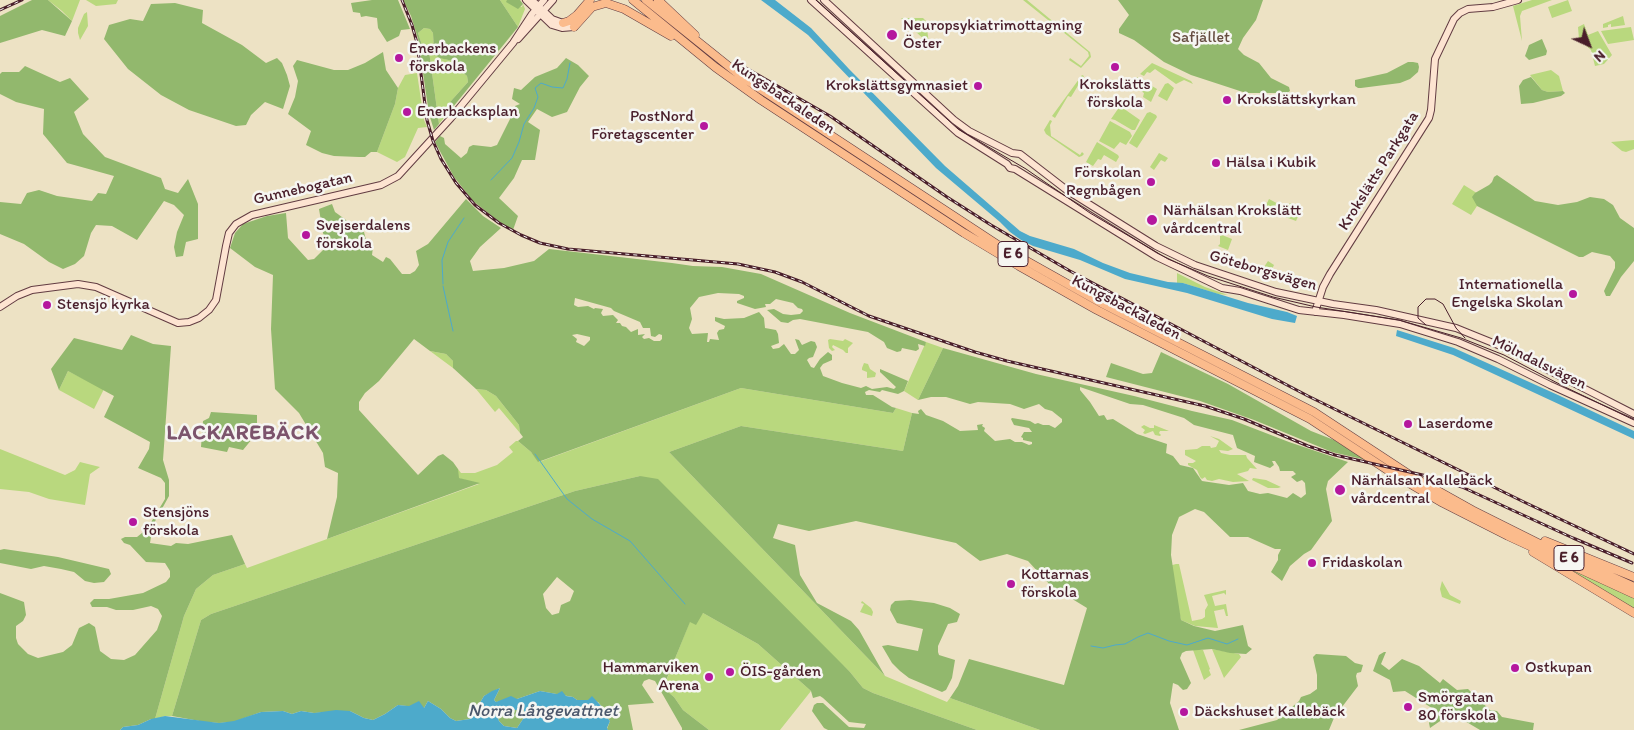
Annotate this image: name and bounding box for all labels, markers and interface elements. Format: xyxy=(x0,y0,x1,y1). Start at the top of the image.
place label: Neuropsykiatrimottagning Öster xyxy=(903,16,1082,54)
north arrow xyxy=(1564,20,1614,70)
marker: Neuropsykiatrimottagning Öster xyxy=(885,28,899,42)
park label: Safjället xyxy=(1172,28,1230,48)
place label: Enerbackens förskola xyxy=(409,39,496,77)
text: N xyxy=(1590,47,1609,66)
marker: Enerbackens förskola xyxy=(393,52,405,64)
street label: Kungsbackaleden xyxy=(728,55,838,139)
marker: Krokslätts förskola xyxy=(1109,61,1121,73)
place label: Krokslätts förskola xyxy=(1079,75,1151,113)
place label: Krokslättsgymnasiet xyxy=(826,76,968,96)
marker: Krokslättsgymnasiet xyxy=(972,80,984,92)
place label: Krokslättskyrkan xyxy=(1237,90,1356,110)
marker: Krokslättskyrkan xyxy=(1221,94,1233,106)
place label: Enerbacksplan xyxy=(417,102,518,122)
marker: Enerbacksplan xyxy=(401,106,413,118)
place label: PostNord Företagscenter xyxy=(591,107,694,145)
street label: Krokslätts Parkgata xyxy=(1335,108,1423,234)
marker: PostNord Företagscenter xyxy=(698,120,710,132)
place label: Hälsa i Kubik xyxy=(1226,153,1316,173)
marker: Hälsa i Kubik xyxy=(1210,157,1222,169)
place label: Förskolan Regnbågen xyxy=(1066,163,1141,201)
street label: Gunnebogatan xyxy=(252,168,354,210)
marker: Förskolan Regnbågen xyxy=(1145,176,1157,188)
place label: Närhälsan Krokslätt vårdcentral xyxy=(1163,201,1301,239)
marker: Närhälsan Krokslätt vårdcentral xyxy=(1145,213,1159,227)
place label: Svejserdalens förskola xyxy=(316,216,410,254)
marker: Svejserdalens förskola xyxy=(300,229,312,241)
road number: E 6 xyxy=(998,242,1028,266)
street label: Göteborgsvägen xyxy=(1207,246,1319,296)
street label: Kungsbackaleden xyxy=(1068,271,1184,345)
place label: Internationella Engelska Skolan xyxy=(1451,275,1563,313)
marker: Internationella Engelska Skolan xyxy=(1567,288,1579,300)
place label: Stensjö kyrka xyxy=(57,295,150,315)
marker: Stensjö kyrka xyxy=(41,299,53,311)
street label: Mölndalsvägen xyxy=(1489,332,1589,394)
place label: Laserdome xyxy=(1418,414,1493,434)
marker: Laserdome xyxy=(1402,418,1414,430)
district label: LACKAREBÄCK xyxy=(165,421,321,447)
place label: Närhälsan Kallebäck vårdcentral xyxy=(1351,471,1493,509)
marker: Närhälsan Kallebäck vårdcentral xyxy=(1333,483,1347,497)
place label: Stensjöns förskola xyxy=(143,503,209,541)
marker: Stensjöns förskola xyxy=(127,516,139,528)
road number: E 6 xyxy=(1554,546,1584,570)
place label: Fridaskolan xyxy=(1322,553,1402,573)
marker: Fridaskolan xyxy=(1306,557,1318,569)
place label: Kottarnas förskola xyxy=(1021,565,1089,603)
marker: Kottarnas förskola xyxy=(1005,578,1017,590)
place label: Hammarviken Arena xyxy=(603,658,699,696)
place label: Ostkupan xyxy=(1525,658,1592,678)
place label: ÖIS-gården xyxy=(740,662,821,682)
marker: Ostkupan xyxy=(1509,662,1521,674)
marker: ÖIS-gården xyxy=(724,666,736,678)
marker: Hammarviken Arena xyxy=(703,671,715,683)
place label: Smörgatan 80 förskola xyxy=(1418,688,1496,726)
water label: Norra Långevattnet xyxy=(468,700,618,722)
marker: Smörgatan 80 förskola xyxy=(1402,701,1414,713)
place label: Däckshuset Kallebäck xyxy=(1194,702,1345,722)
marker: Däckshuset Kallebäck xyxy=(1178,706,1190,718)

